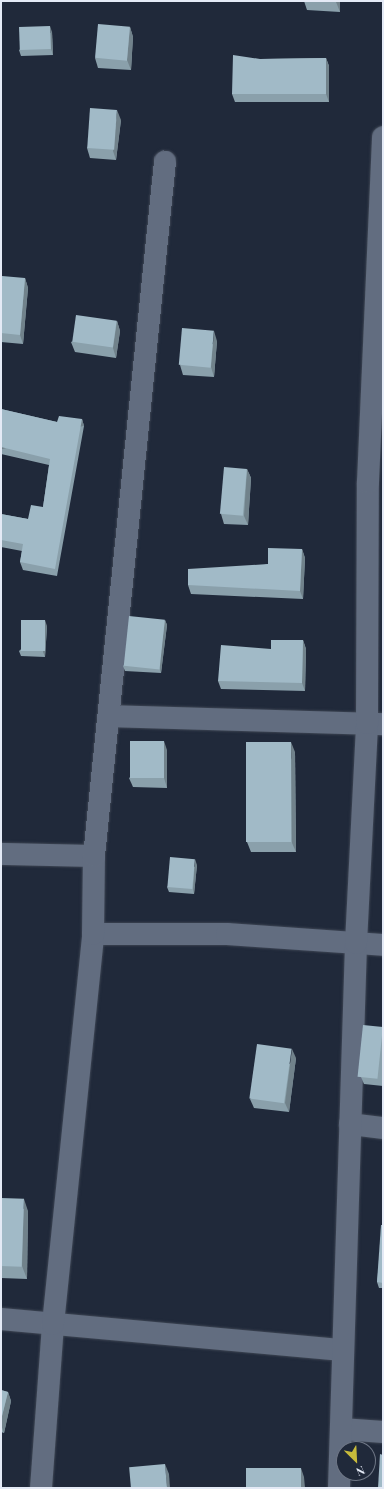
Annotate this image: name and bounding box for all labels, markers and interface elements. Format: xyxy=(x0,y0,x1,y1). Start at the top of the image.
north arrow xyxy=(336,1441,376,1481)
text: N xyxy=(354,1463,367,1480)

